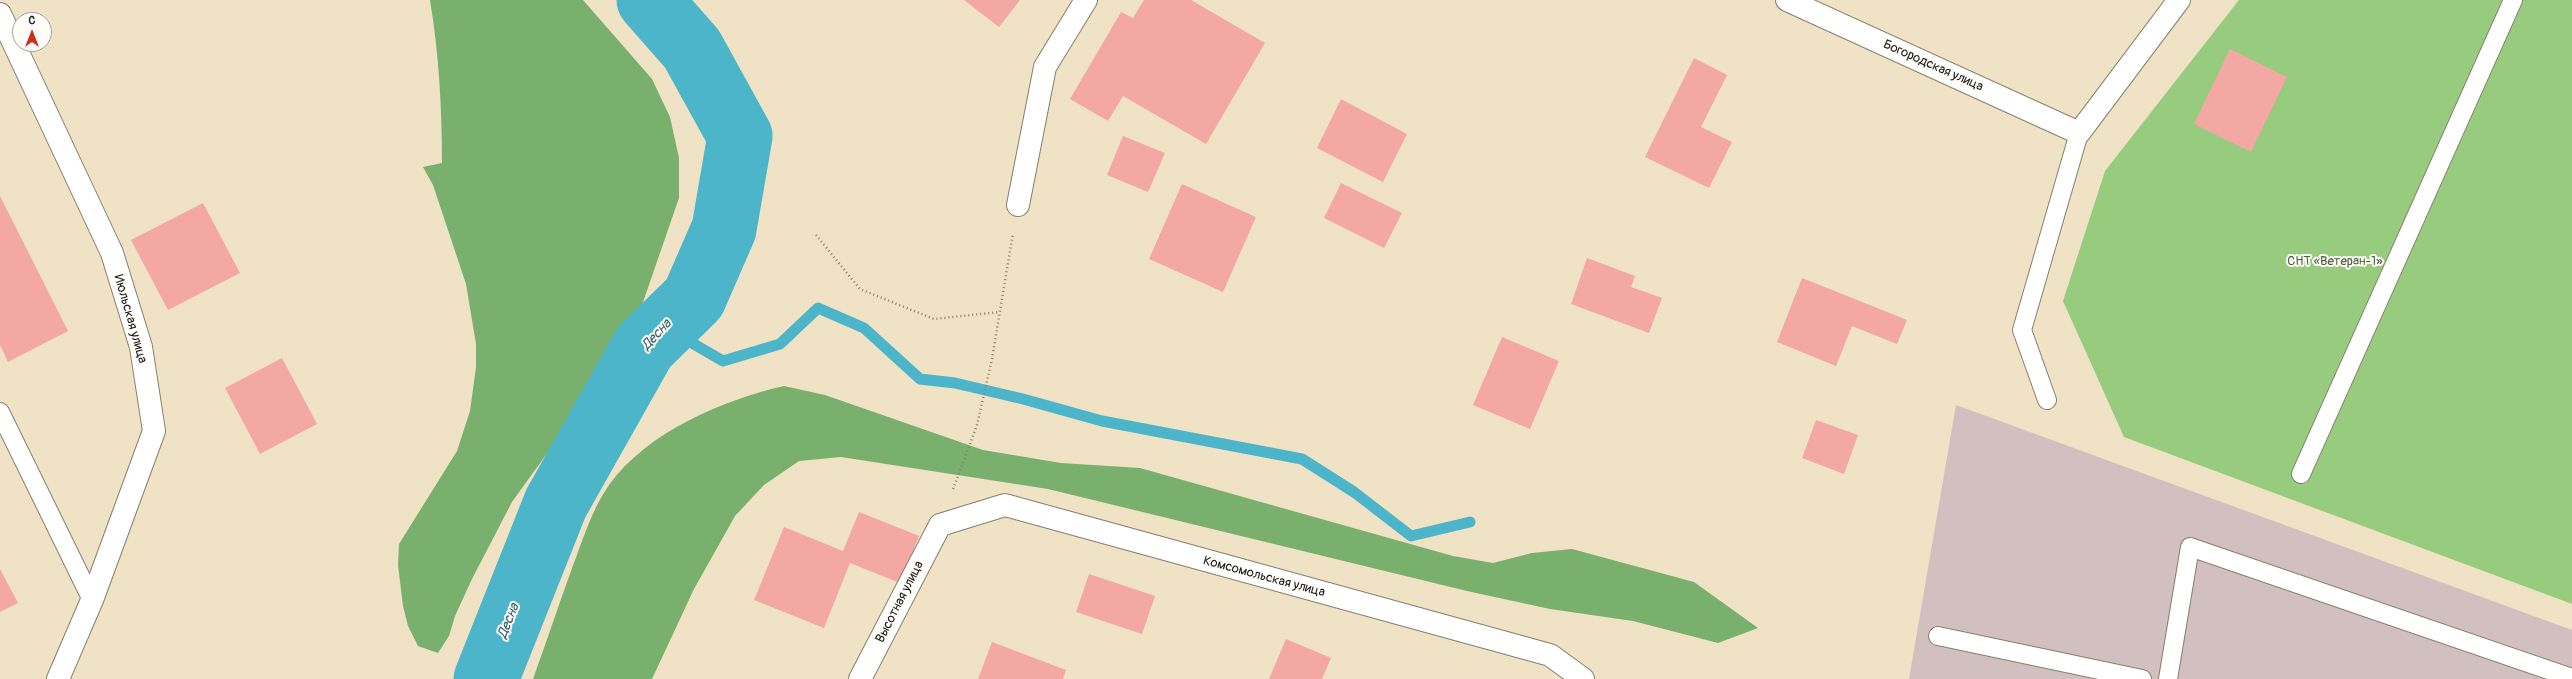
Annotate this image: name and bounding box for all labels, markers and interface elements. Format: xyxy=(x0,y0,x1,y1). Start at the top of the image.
north arrow xyxy=(12,12,52,52)
text: С xyxy=(29,14,35,27)
street label: Богородская улица xyxy=(1881,37,1985,95)
park label: СНТ «Ветеран-1» xyxy=(2287,254,2383,270)
street label: Июльская улица xyxy=(110,273,150,365)
water label: Десна xyxy=(639,316,675,354)
street label: Комсомольская улица xyxy=(1201,553,1327,601)
street label: Высотная улица xyxy=(873,559,927,645)
water label: Десна xyxy=(494,601,524,641)

